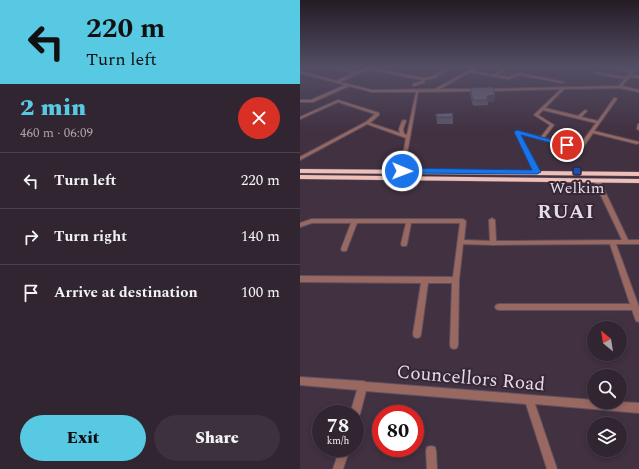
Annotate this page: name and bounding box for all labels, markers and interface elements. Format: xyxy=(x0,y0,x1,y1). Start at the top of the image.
text: 220 m xyxy=(86,7,165,50)
icon: left xyxy=(20,16,72,68)
text: Turn left xyxy=(86,46,157,73)
text: 2 min xyxy=(20,90,86,126)
button: close xyxy=(238,97,280,139)
text: 460 m · 06:09 xyxy=(20,123,93,143)
pin xyxy=(550,128,584,162)
icon: arrive xyxy=(556,134,578,156)
position arrow xyxy=(381,150,423,192)
marker: Welkim xyxy=(572,166,582,176)
text: Turn left xyxy=(54,169,116,192)
text: 220 m xyxy=(241,169,280,192)
icon: left xyxy=(20,170,42,192)
place label: Welkim xyxy=(549,176,605,200)
district label: RUAI xyxy=(537,197,595,227)
text: Turn right xyxy=(54,225,127,248)
text: 140 m xyxy=(241,225,280,248)
icon: right xyxy=(20,226,42,248)
text: Arrive at destination xyxy=(54,281,198,304)
text: 100 m xyxy=(241,281,280,304)
icon: arrive xyxy=(20,282,42,304)
north arrow xyxy=(587,321,627,361)
map controls xyxy=(587,321,627,457)
street label: Councellors Road xyxy=(395,358,546,399)
button: search xyxy=(587,369,627,409)
speed limit sign: 80 xyxy=(372,405,424,457)
text: 78 xyxy=(327,411,349,441)
button: Exit xyxy=(20,415,146,461)
button: Share xyxy=(154,415,280,461)
button: layers xyxy=(587,417,627,457)
text: km/h xyxy=(327,433,349,449)

